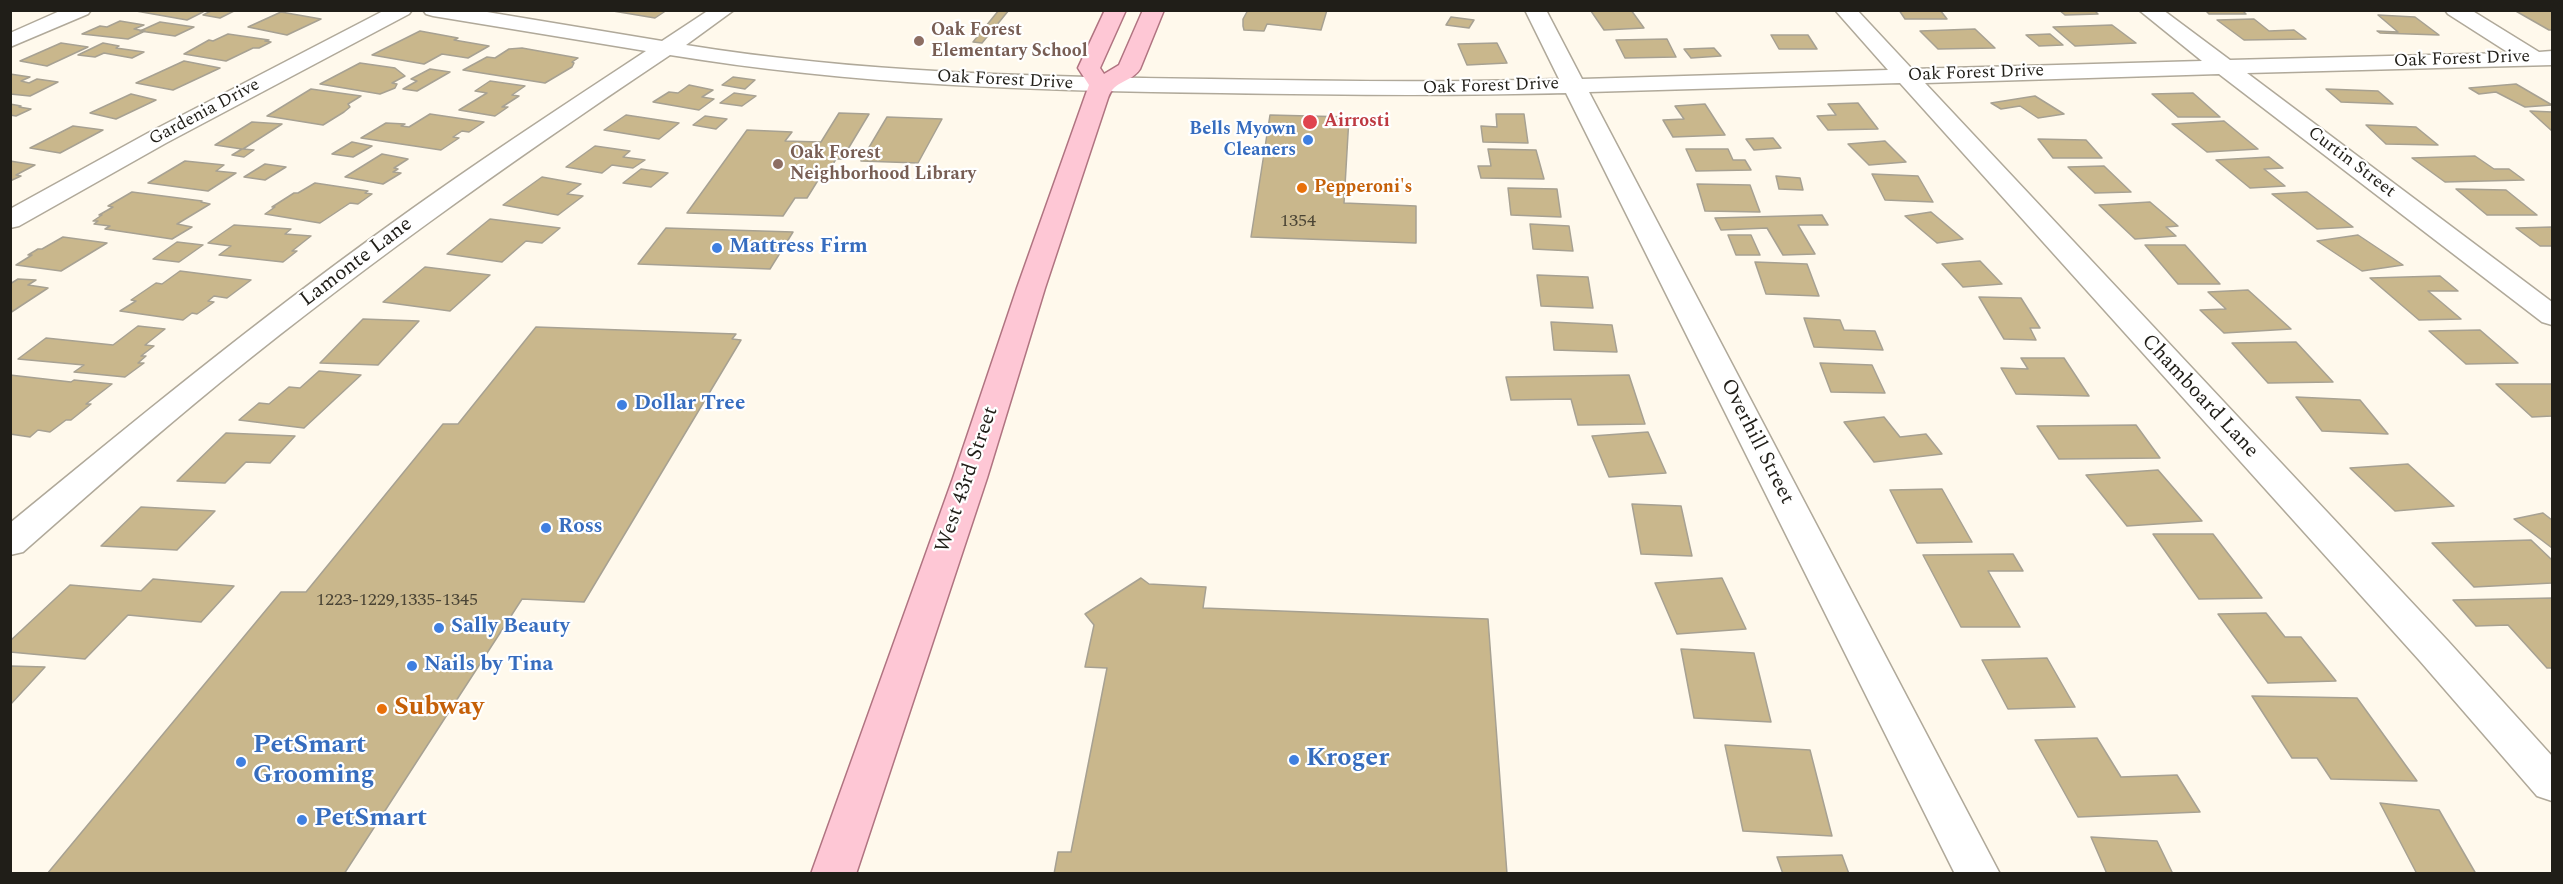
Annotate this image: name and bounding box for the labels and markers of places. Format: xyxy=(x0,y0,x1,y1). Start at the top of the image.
place label: Oak Forest Elementary School xyxy=(931,20,1088,63)
marker: Oak Forest Elementary School xyxy=(912,34,926,48)
place label: Airrosti xyxy=(1324,111,1390,133)
marker: Airrosti xyxy=(1301,113,1319,131)
place label: Bells Myown Cleaners xyxy=(1189,119,1296,162)
marker: Bells Myown Cleaners xyxy=(1301,133,1315,147)
place label: Oak Forest Neighborhood Library xyxy=(790,143,976,186)
marker: Oak Forest Neighborhood Library xyxy=(771,157,785,171)
place label: Pepperoni's xyxy=(1314,177,1412,199)
marker: Pepperoni's xyxy=(1295,181,1309,195)
place label: Mattress Firm xyxy=(729,235,868,261)
marker: Mattress Firm xyxy=(710,241,724,255)
place label: Dollar Tree xyxy=(634,392,745,418)
marker: Dollar Tree xyxy=(615,398,629,412)
place label: Ross xyxy=(558,515,603,541)
marker: Ross xyxy=(539,521,553,535)
place label: Sally Beauty xyxy=(451,615,570,641)
marker: Sally Beauty xyxy=(432,621,446,635)
place label: Nails by Tina xyxy=(424,653,553,679)
marker: Nails by Tina xyxy=(405,659,419,673)
place label: Subway xyxy=(394,693,484,725)
marker: Subway xyxy=(375,702,389,716)
place label: PetSmart Grooming xyxy=(253,731,375,792)
place label: Kroger xyxy=(1306,744,1389,776)
marker: Kroger xyxy=(1287,753,1301,767)
marker: PetSmart Grooming xyxy=(234,755,248,769)
place label: PetSmart xyxy=(314,804,427,836)
marker: PetSmart xyxy=(295,813,309,827)

